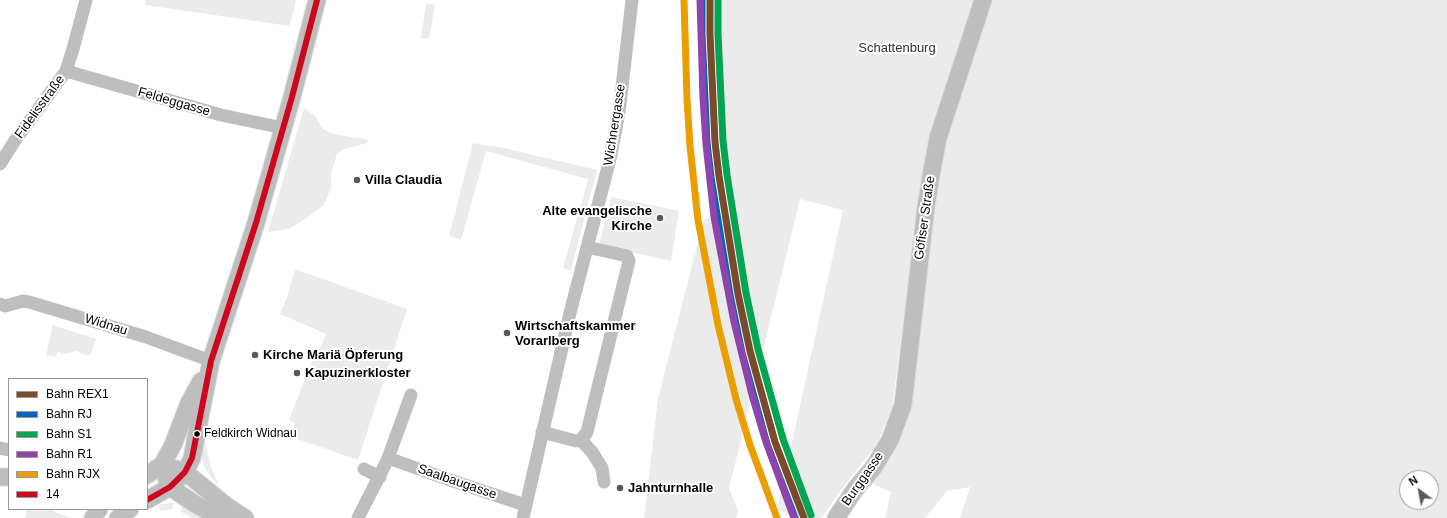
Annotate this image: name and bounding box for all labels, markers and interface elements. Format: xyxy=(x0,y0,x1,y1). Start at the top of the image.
park label: Schattenburg xyxy=(858,40,936,56)
street label: Fidelisstraße xyxy=(12,72,68,142)
street label: Wichnergasse xyxy=(601,83,629,167)
street label: Feldeggasse xyxy=(136,84,212,120)
place label: Villa Claudia xyxy=(365,172,442,188)
marker: Villa Claudia xyxy=(352,175,362,185)
street label: Göfiser Straße xyxy=(911,175,939,261)
place label: Alte evangelische Kirche xyxy=(542,203,652,234)
marker: Alte evangelische Kirche xyxy=(655,213,665,223)
street label: Widnau xyxy=(83,311,129,339)
place label: Wirtschaftskammer Vorarlberg xyxy=(515,318,636,349)
marker: Wirtschaftskammer Vorarlberg xyxy=(502,328,512,338)
place label: Kirche Mariä Öpferung xyxy=(263,347,403,363)
marker: Kirche Mariä Öpferung xyxy=(250,350,260,360)
place label: Kapuzinerkloster xyxy=(305,365,410,381)
marker: Kapuzinerkloster xyxy=(292,368,302,378)
legend xyxy=(8,378,148,510)
text: Bahn REX1 xyxy=(46,387,109,401)
text: Bahn RJ xyxy=(46,407,92,421)
text: Bahn S1 xyxy=(46,427,92,441)
place label: Feldkirch Widnau xyxy=(204,427,297,441)
marker: Feldkirch Widnau xyxy=(192,429,202,439)
text: Bahn R1 xyxy=(46,447,93,461)
street label: Burggasse xyxy=(839,449,887,509)
street label: Saalbaugasse xyxy=(416,461,498,503)
text: Bahn RJX xyxy=(46,467,100,481)
north arrow xyxy=(1399,470,1439,510)
text: N xyxy=(1407,473,1420,488)
place label: Jahnturnhalle xyxy=(628,480,713,496)
marker: Jahnturnhalle xyxy=(615,483,625,493)
text: 14 xyxy=(46,487,59,501)

